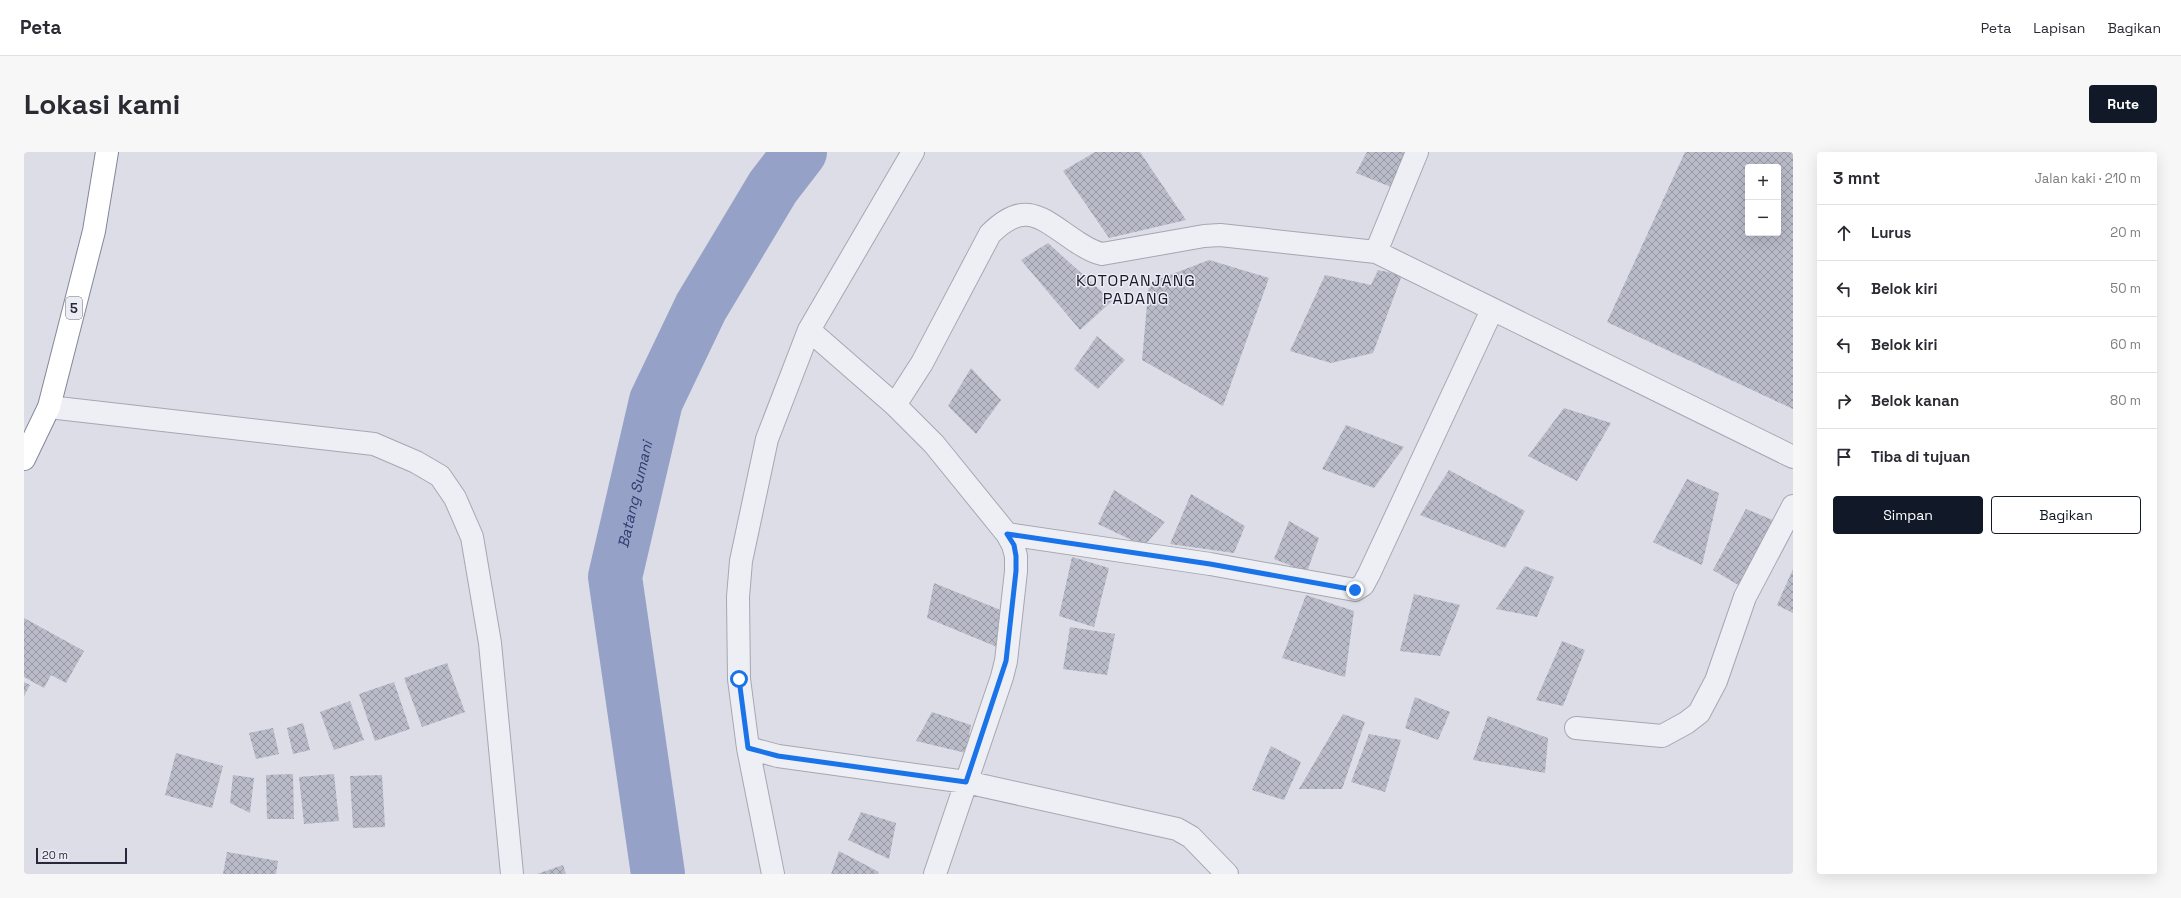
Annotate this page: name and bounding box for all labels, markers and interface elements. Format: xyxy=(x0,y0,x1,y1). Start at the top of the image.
text: Peta xyxy=(20,15,62,40)
text: Peta xyxy=(1981,19,2011,37)
text: Lapisan xyxy=(2033,19,2085,37)
text: Bagikan xyxy=(2107,19,2161,37)
button: Rute xyxy=(2089,85,2157,123)
text: Lokasi kami xyxy=(24,86,180,122)
map controls xyxy=(1745,164,1781,236)
button: + xyxy=(1745,164,1781,200)
text: 3 mnt xyxy=(1833,167,1880,189)
text: Jalan kaki · 210 m xyxy=(2034,170,2141,187)
button: − xyxy=(1745,200,1781,236)
icon: ahead xyxy=(1833,222,1855,244)
text: Lurus xyxy=(1871,223,1911,242)
text: 20 m xyxy=(2110,224,2141,241)
district label: KOTOPANJANG PADANG xyxy=(1076,270,1196,309)
icon: left xyxy=(1833,278,1855,300)
text: Belok kiri xyxy=(1871,279,1937,298)
text: 50 m xyxy=(2110,280,2141,297)
road number: 5 xyxy=(66,297,82,319)
icon: left xyxy=(1833,334,1855,356)
text: Belok kiri xyxy=(1871,335,1937,354)
text: 60 m xyxy=(2110,336,2141,353)
icon: right xyxy=(1833,390,1855,412)
text: Belok kanan xyxy=(1871,391,1959,410)
text: 80 m xyxy=(2110,392,2141,409)
water label: Batang Sumani xyxy=(613,437,656,550)
icon: arrive xyxy=(1833,446,1855,468)
text: Tiba di tujuan xyxy=(1871,447,1970,466)
button: Simpan xyxy=(1833,496,1983,534)
button: Bagikan xyxy=(1991,496,2141,534)
route end xyxy=(1346,581,1364,599)
route start xyxy=(730,670,748,688)
scale bar xyxy=(36,846,127,865)
text: 20 m xyxy=(42,848,68,862)

